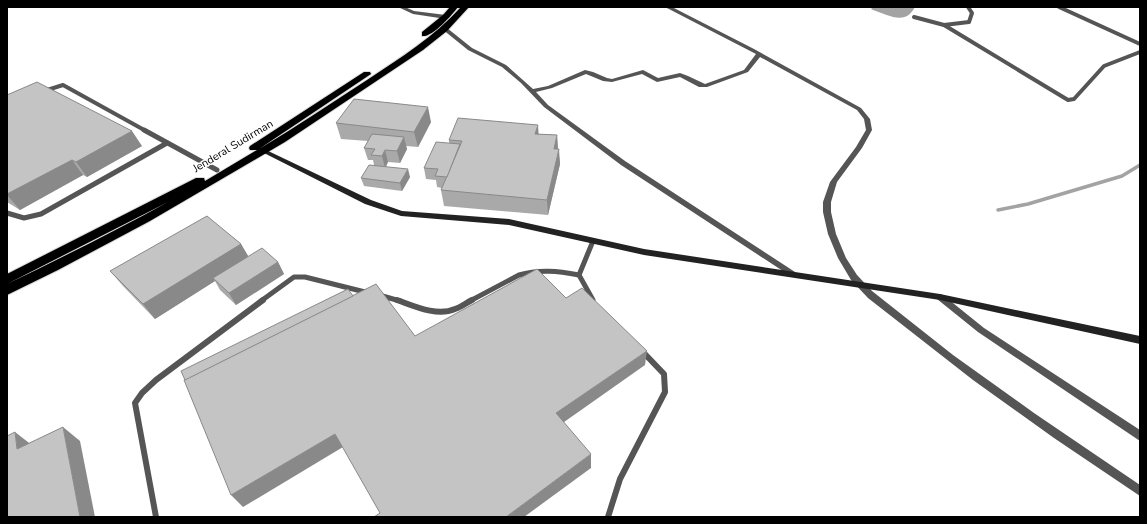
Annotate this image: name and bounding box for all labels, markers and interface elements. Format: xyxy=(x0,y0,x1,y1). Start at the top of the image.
street label: Jenderal Sudirman xyxy=(189,116,276,176)

